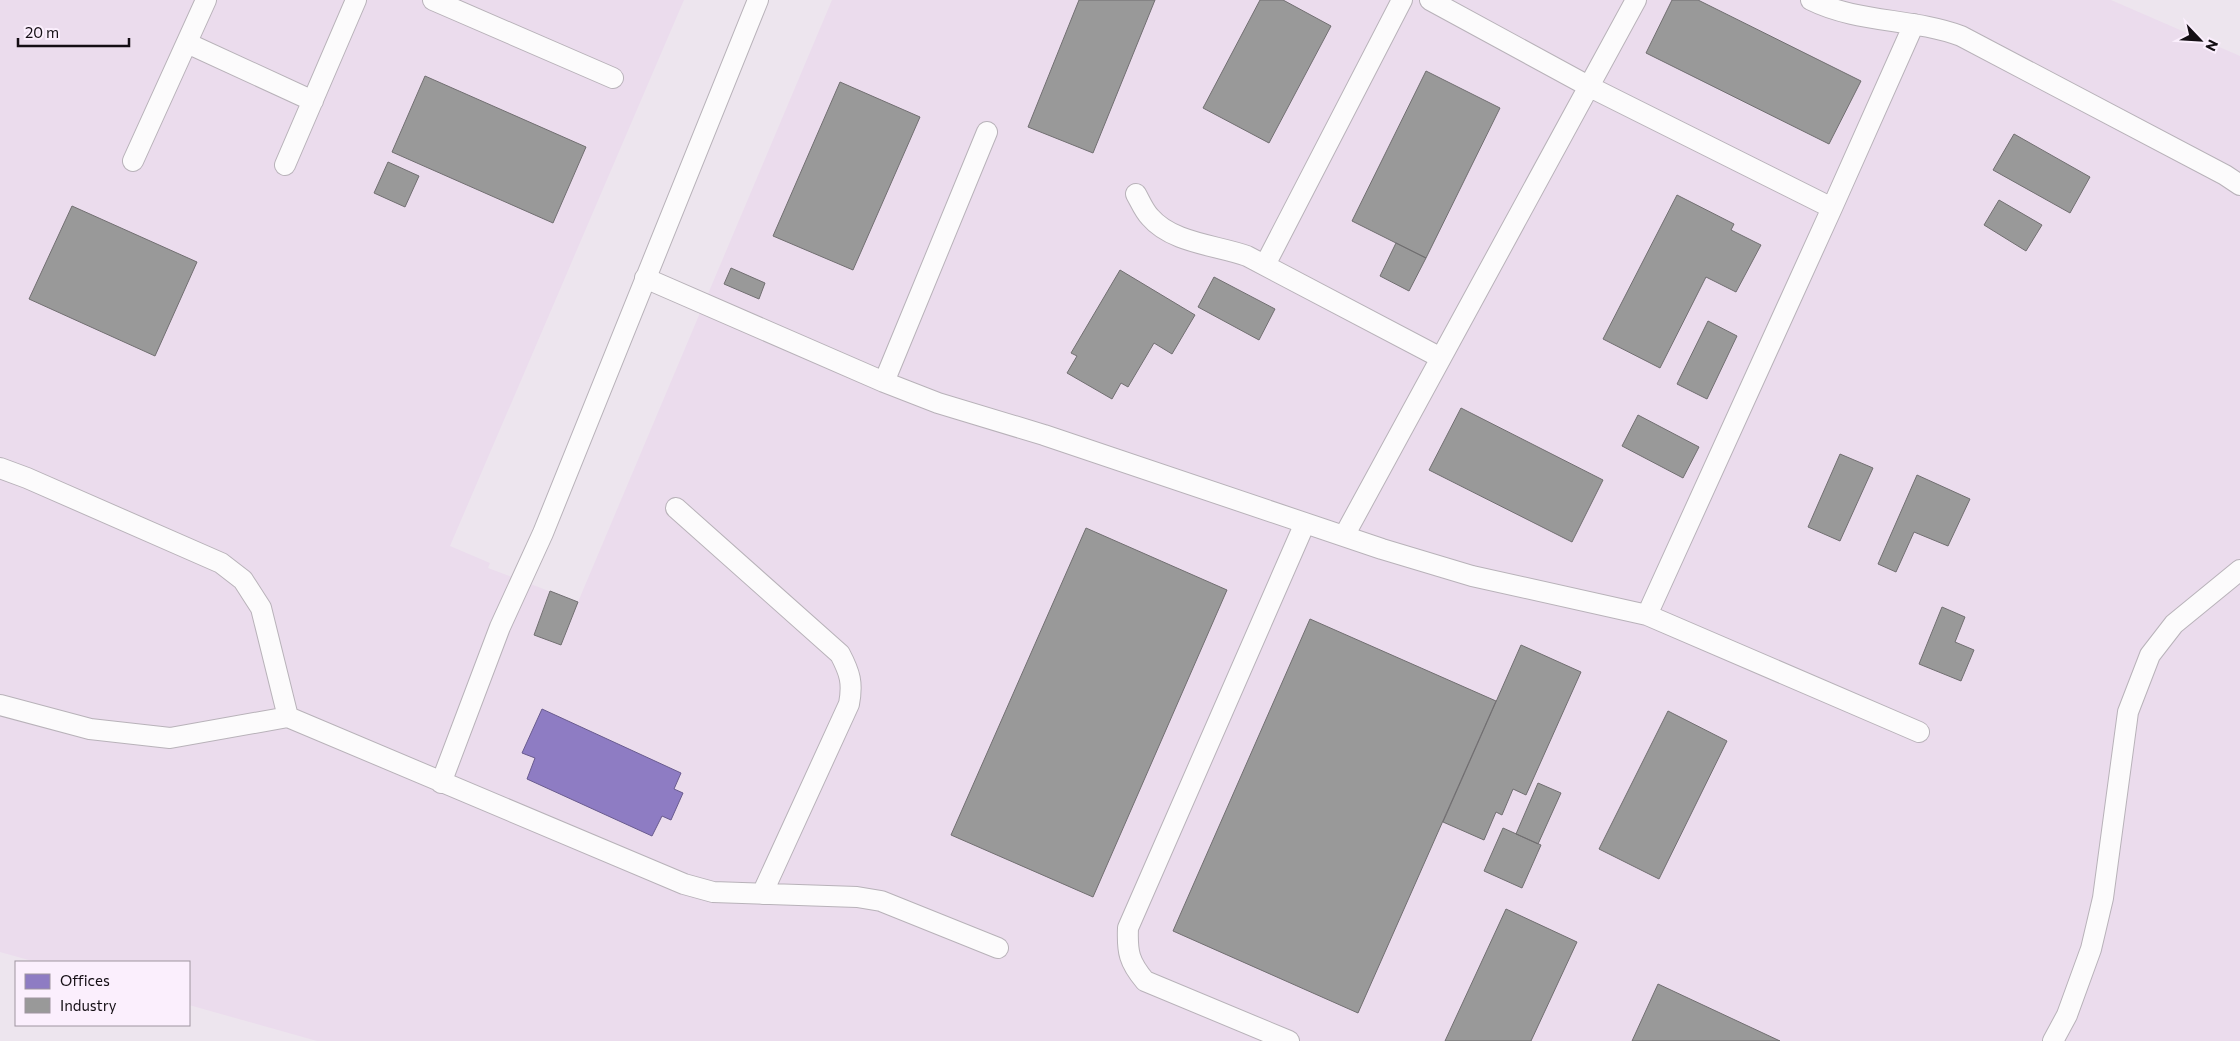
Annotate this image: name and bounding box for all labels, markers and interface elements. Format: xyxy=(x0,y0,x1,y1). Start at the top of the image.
scale bar xyxy=(18,15,129,47)
north arrow xyxy=(2175,15,2225,65)
text: 20 m xyxy=(25,23,59,41)
text: N xyxy=(2202,37,2222,54)
legend xyxy=(15,961,190,1026)
text: Offices xyxy=(60,971,110,989)
text: Industry xyxy=(60,996,117,1014)

